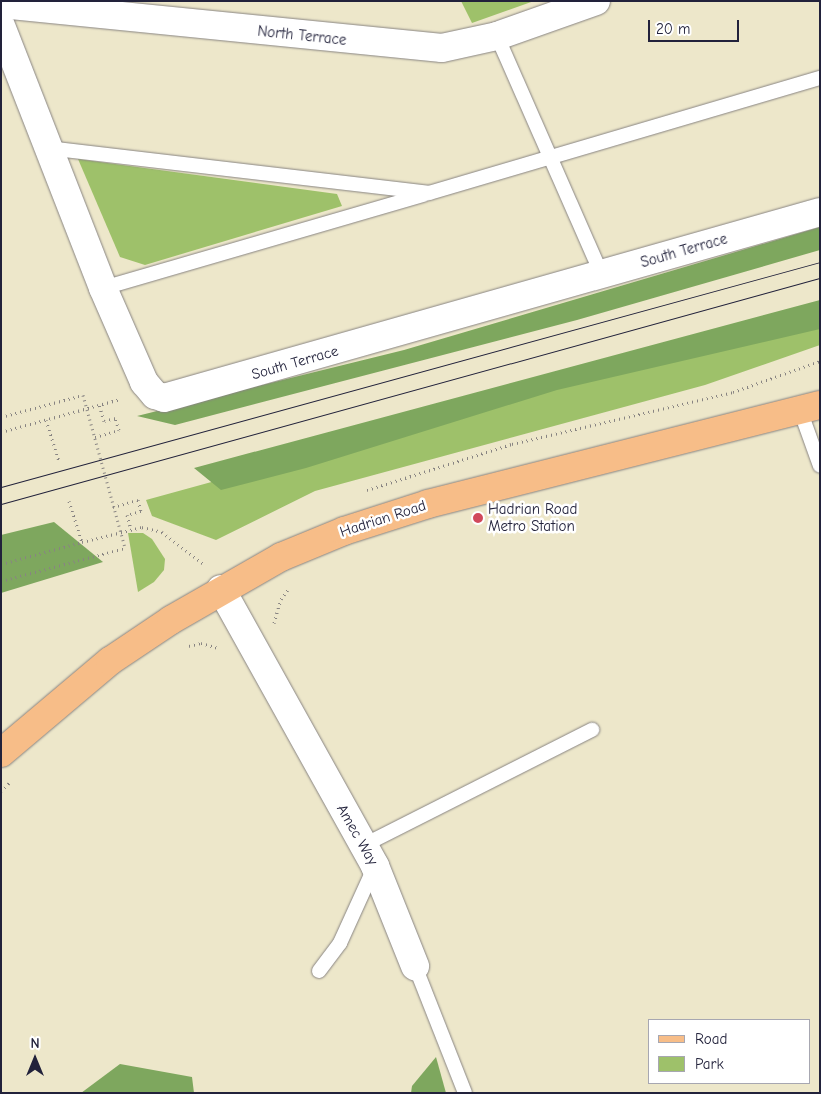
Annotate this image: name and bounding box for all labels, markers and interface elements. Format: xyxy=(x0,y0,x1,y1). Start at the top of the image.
scale bar xyxy=(651,10,742,42)
text: 20 m xyxy=(656,20,690,38)
street label: North Terrace xyxy=(257,22,347,50)
street label: South Terrace xyxy=(639,230,729,272)
street label: South Terrace xyxy=(250,342,340,384)
street label: Hadrian Road xyxy=(338,497,428,541)
place label: Hadrian Road Metro Station xyxy=(488,500,577,535)
marker: Hadrian Road Metro Station xyxy=(472,512,484,524)
street label: Amec Way xyxy=(332,801,382,869)
legend xyxy=(648,1019,811,1084)
text: Road xyxy=(695,1030,727,1048)
north arrow xyxy=(10,1034,60,1084)
text: N xyxy=(30,1035,40,1052)
text: Park xyxy=(695,1055,724,1073)

